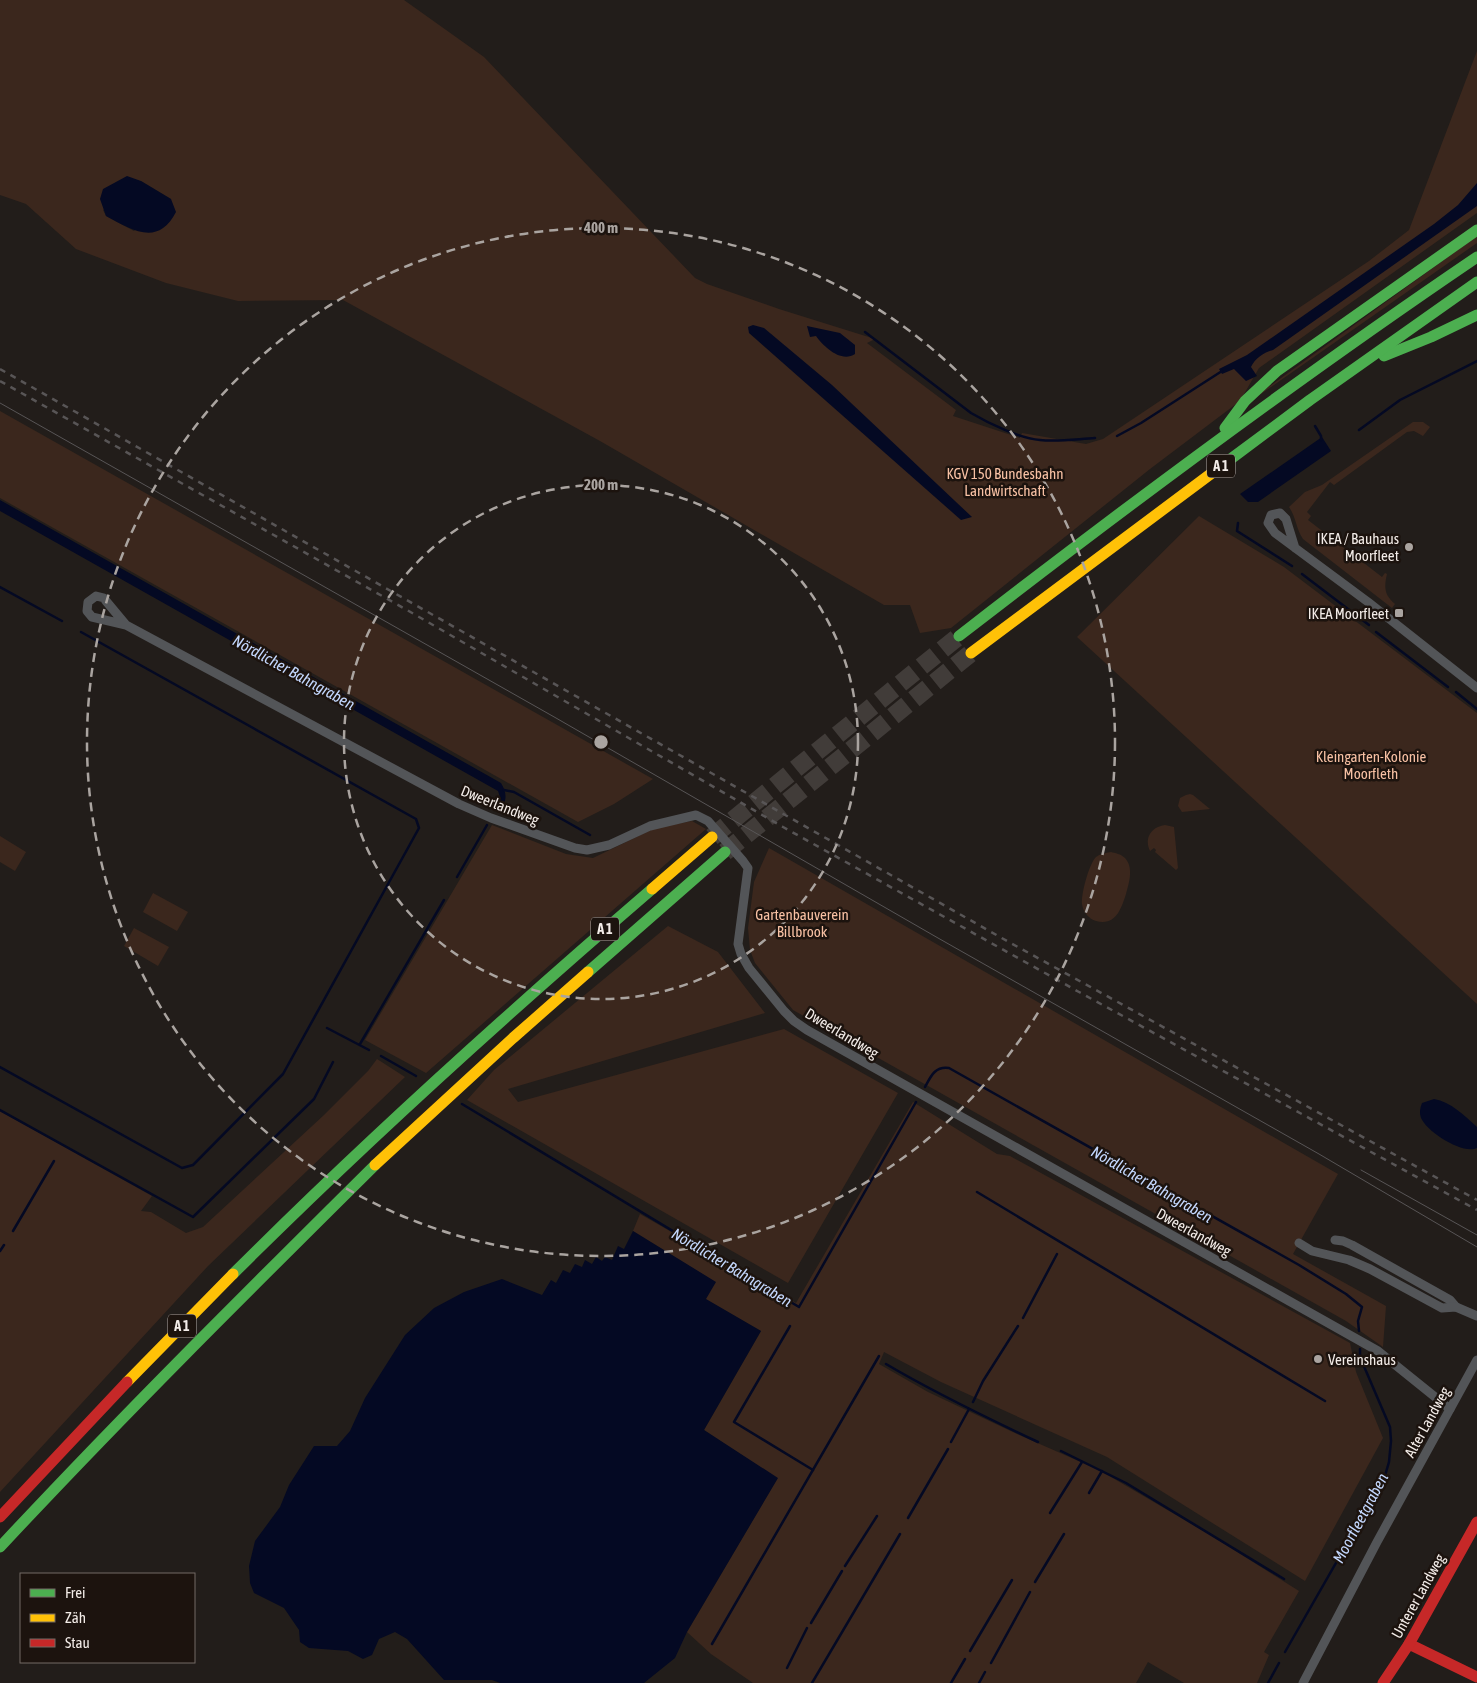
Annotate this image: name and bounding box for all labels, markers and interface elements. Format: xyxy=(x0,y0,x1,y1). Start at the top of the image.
text: 400 m xyxy=(583,219,618,236)
road number: A 1 xyxy=(1207,454,1235,478)
park label: KGV 150 Bundesbahn Landwirtschaft xyxy=(947,465,1063,499)
text: 200 m xyxy=(584,476,618,493)
place label: IKEA / Bauhaus Moorfleet xyxy=(1317,530,1399,564)
marker: IKEA / Bauhaus Moorfleet xyxy=(1403,541,1415,553)
place label: IKEA Moorfleet xyxy=(1308,605,1389,622)
marker: IKEA Moorfleet xyxy=(1393,607,1405,619)
water label: Nördlicher Bahngraben xyxy=(229,631,358,714)
centre of rings xyxy=(592,733,610,751)
park label: Kleingarten-Kolonie Moorfleth xyxy=(1316,748,1426,782)
street label: Dweerlandweg xyxy=(459,782,542,829)
park label: Gartenbauverein Billbrook xyxy=(755,906,849,940)
road number: A 1 xyxy=(591,918,619,941)
street label: Dweerlandweg xyxy=(802,1004,882,1062)
water label: Nördlicher Bahngraben xyxy=(1088,1142,1216,1227)
street label: Dweerlandweg xyxy=(1154,1205,1235,1260)
water label: Nördlicher Bahngraben xyxy=(668,1224,796,1311)
road number: A 1 xyxy=(168,1314,196,1338)
place label: Vereinshaus xyxy=(1328,1351,1396,1368)
marker: Vereinshaus xyxy=(1312,1353,1324,1365)
street label: Alter Landweg xyxy=(1401,1383,1454,1460)
water label: Moorfleetgraben xyxy=(1329,1470,1392,1566)
street label: Unterer Landweg xyxy=(1388,1550,1448,1641)
legend xyxy=(20,1573,195,1663)
text: Frei xyxy=(65,1584,85,1601)
text: Zäh xyxy=(65,1609,86,1626)
text: Stau xyxy=(65,1634,90,1651)

